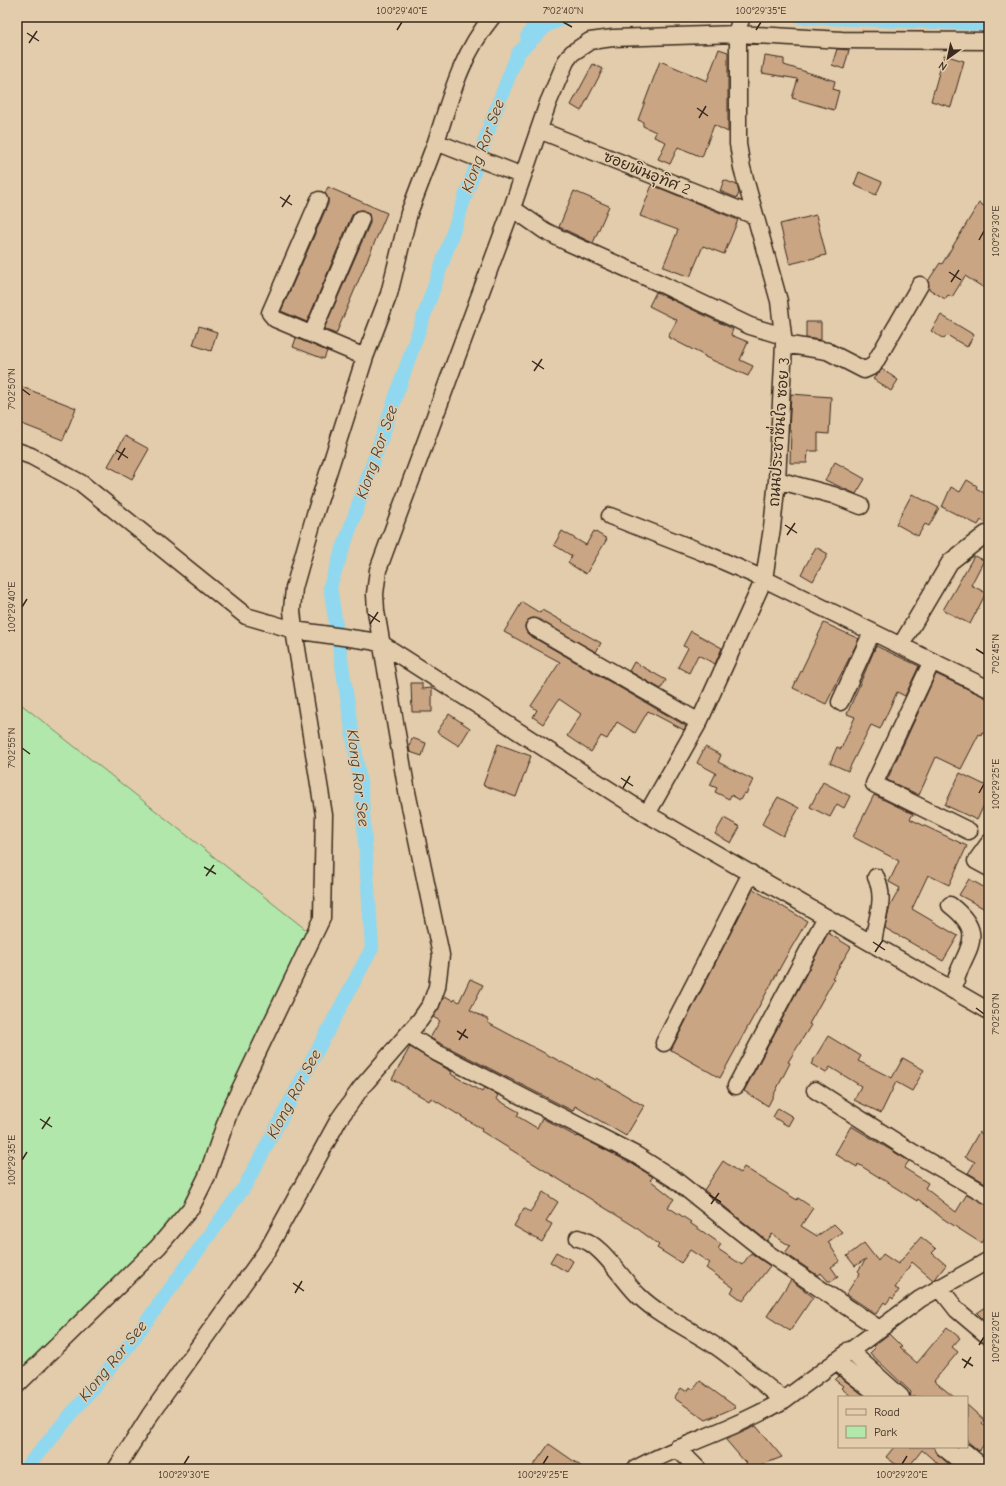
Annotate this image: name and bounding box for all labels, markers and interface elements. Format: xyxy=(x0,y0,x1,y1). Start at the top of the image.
text: 100°29'40"E xyxy=(377,5,427,17)
text: 7°02'40"N xyxy=(543,5,583,17)
text: 100°29'35"E xyxy=(736,5,786,17)
north arrow xyxy=(928,38,968,78)
text: N xyxy=(936,59,949,73)
water label: Klong Ror See xyxy=(458,97,508,195)
street label: ซอยพินอุทิศ 2 xyxy=(600,147,693,201)
text: 100°29'30"E xyxy=(990,205,1002,257)
street label: ถนนประชาชื่นใจ ซอย 3 xyxy=(760,356,793,507)
text: 7°02'50"N xyxy=(6,368,18,410)
water label: Klong Ror See xyxy=(353,403,401,501)
text: 100°29'40"E xyxy=(6,582,18,632)
text: 7°02'45"N xyxy=(990,634,1002,674)
text: 7°02'55"N xyxy=(6,728,18,768)
water label: Klong Ror See xyxy=(343,728,373,828)
text: 100°29'25"E xyxy=(990,759,1002,809)
text: 7°02'50"N xyxy=(990,993,1002,1035)
water label: Klong Ror See xyxy=(263,1046,325,1142)
text: 100°29'35"E xyxy=(6,1135,18,1185)
text: 100°29'20"E xyxy=(990,1311,1002,1363)
water label: Klong Ror See xyxy=(75,1317,151,1405)
legend xyxy=(838,1396,968,1448)
text: Road xyxy=(874,1405,900,1419)
text: Park xyxy=(874,1425,897,1439)
text: 100°29'30"E xyxy=(158,1469,210,1481)
text: 100°29'25"E xyxy=(518,1469,568,1481)
text: 100°29'20"E xyxy=(876,1469,928,1481)

